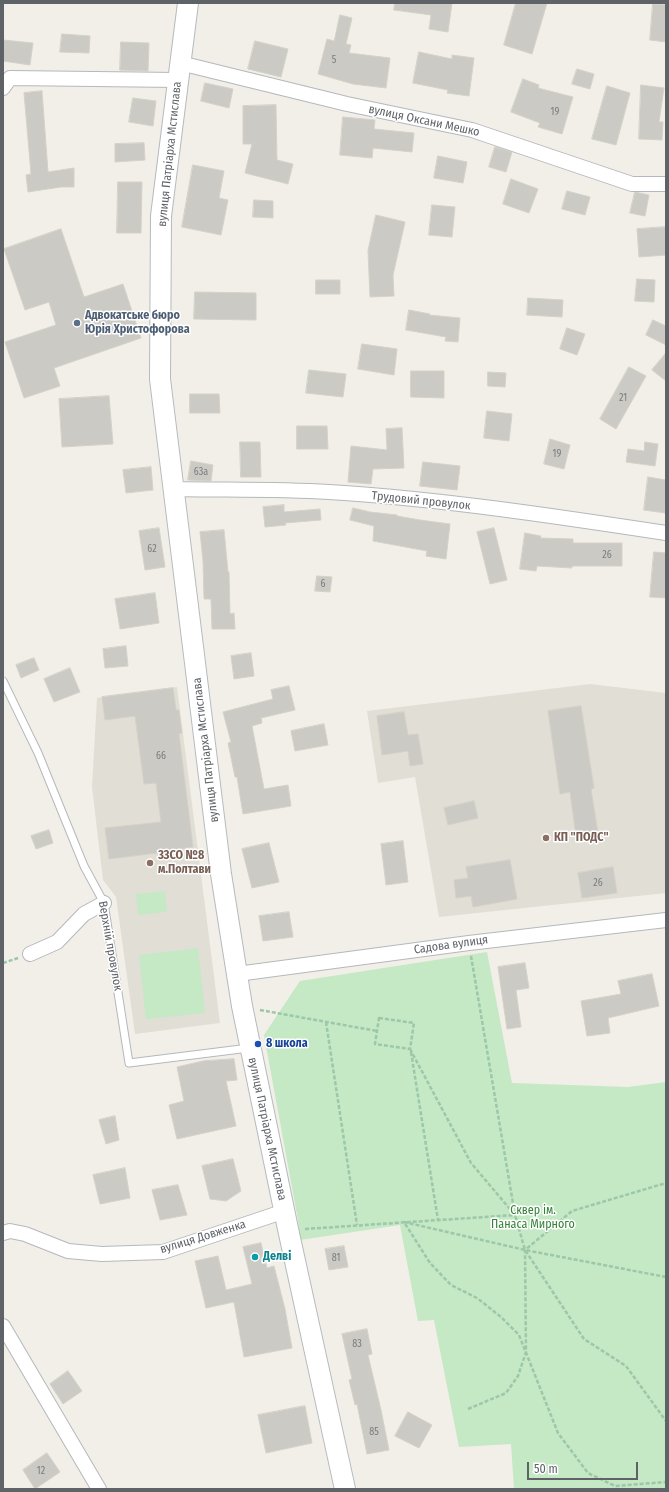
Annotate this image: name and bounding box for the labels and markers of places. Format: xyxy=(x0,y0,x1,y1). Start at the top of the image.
place label: Адвокатське бюро Юрія Христофорова xyxy=(85,309,190,337)
marker: Адвокатське бюро Юрія Христофорова xyxy=(72,318,82,328)
place label: КП "ПОДС" xyxy=(554,831,609,845)
marker: КП "ПОДС" xyxy=(541,833,551,843)
place label: ЗЗСО №8 м.Полтави xyxy=(158,849,211,877)
marker: ЗЗСО №8 м.Полтави xyxy=(145,858,155,868)
place label: 8 школа xyxy=(266,1037,308,1051)
marker: 8 школа xyxy=(253,1039,263,1049)
place label: Делві xyxy=(263,1250,291,1264)
marker: Делві xyxy=(250,1252,260,1262)

